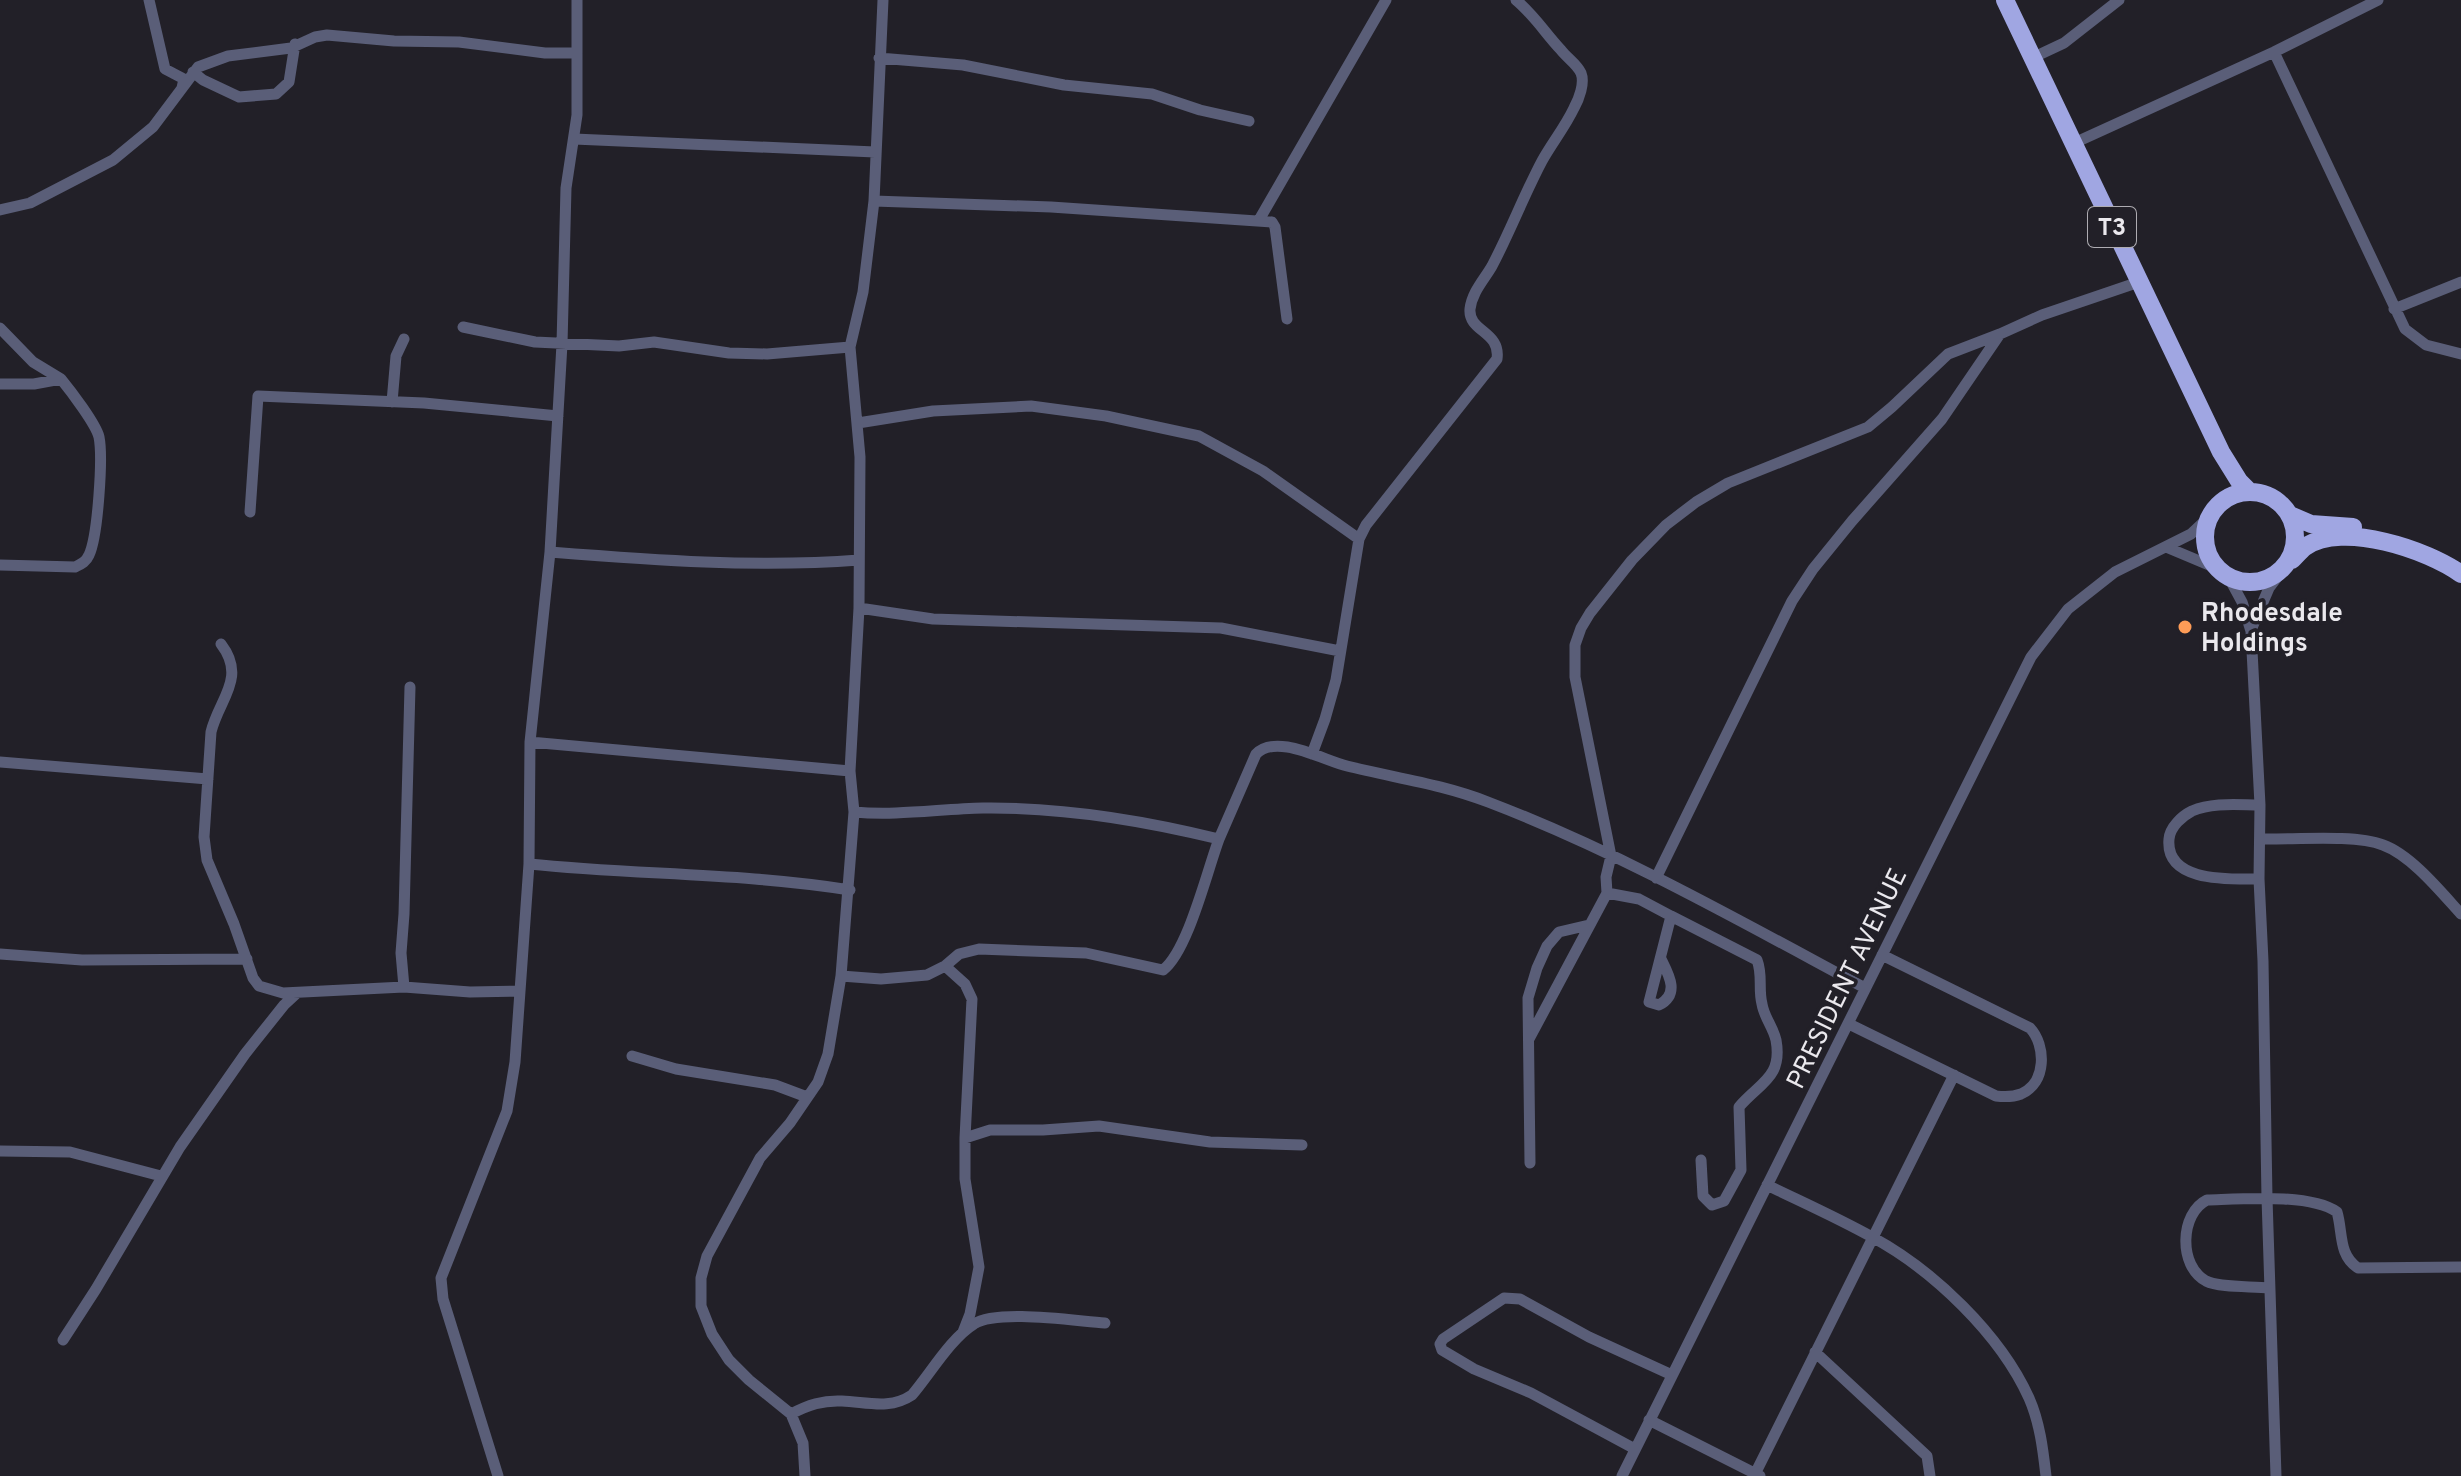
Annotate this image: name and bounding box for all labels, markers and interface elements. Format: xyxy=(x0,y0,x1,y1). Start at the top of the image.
road number: T3 xyxy=(2088,207,2136,247)
place label: Rhodesdale Holdings xyxy=(2201,598,2343,661)
marker: Rhodesdale Holdings xyxy=(2176,618,2194,636)
street label: PRESIDENT AVENUE xyxy=(1781,863,1916,1095)

